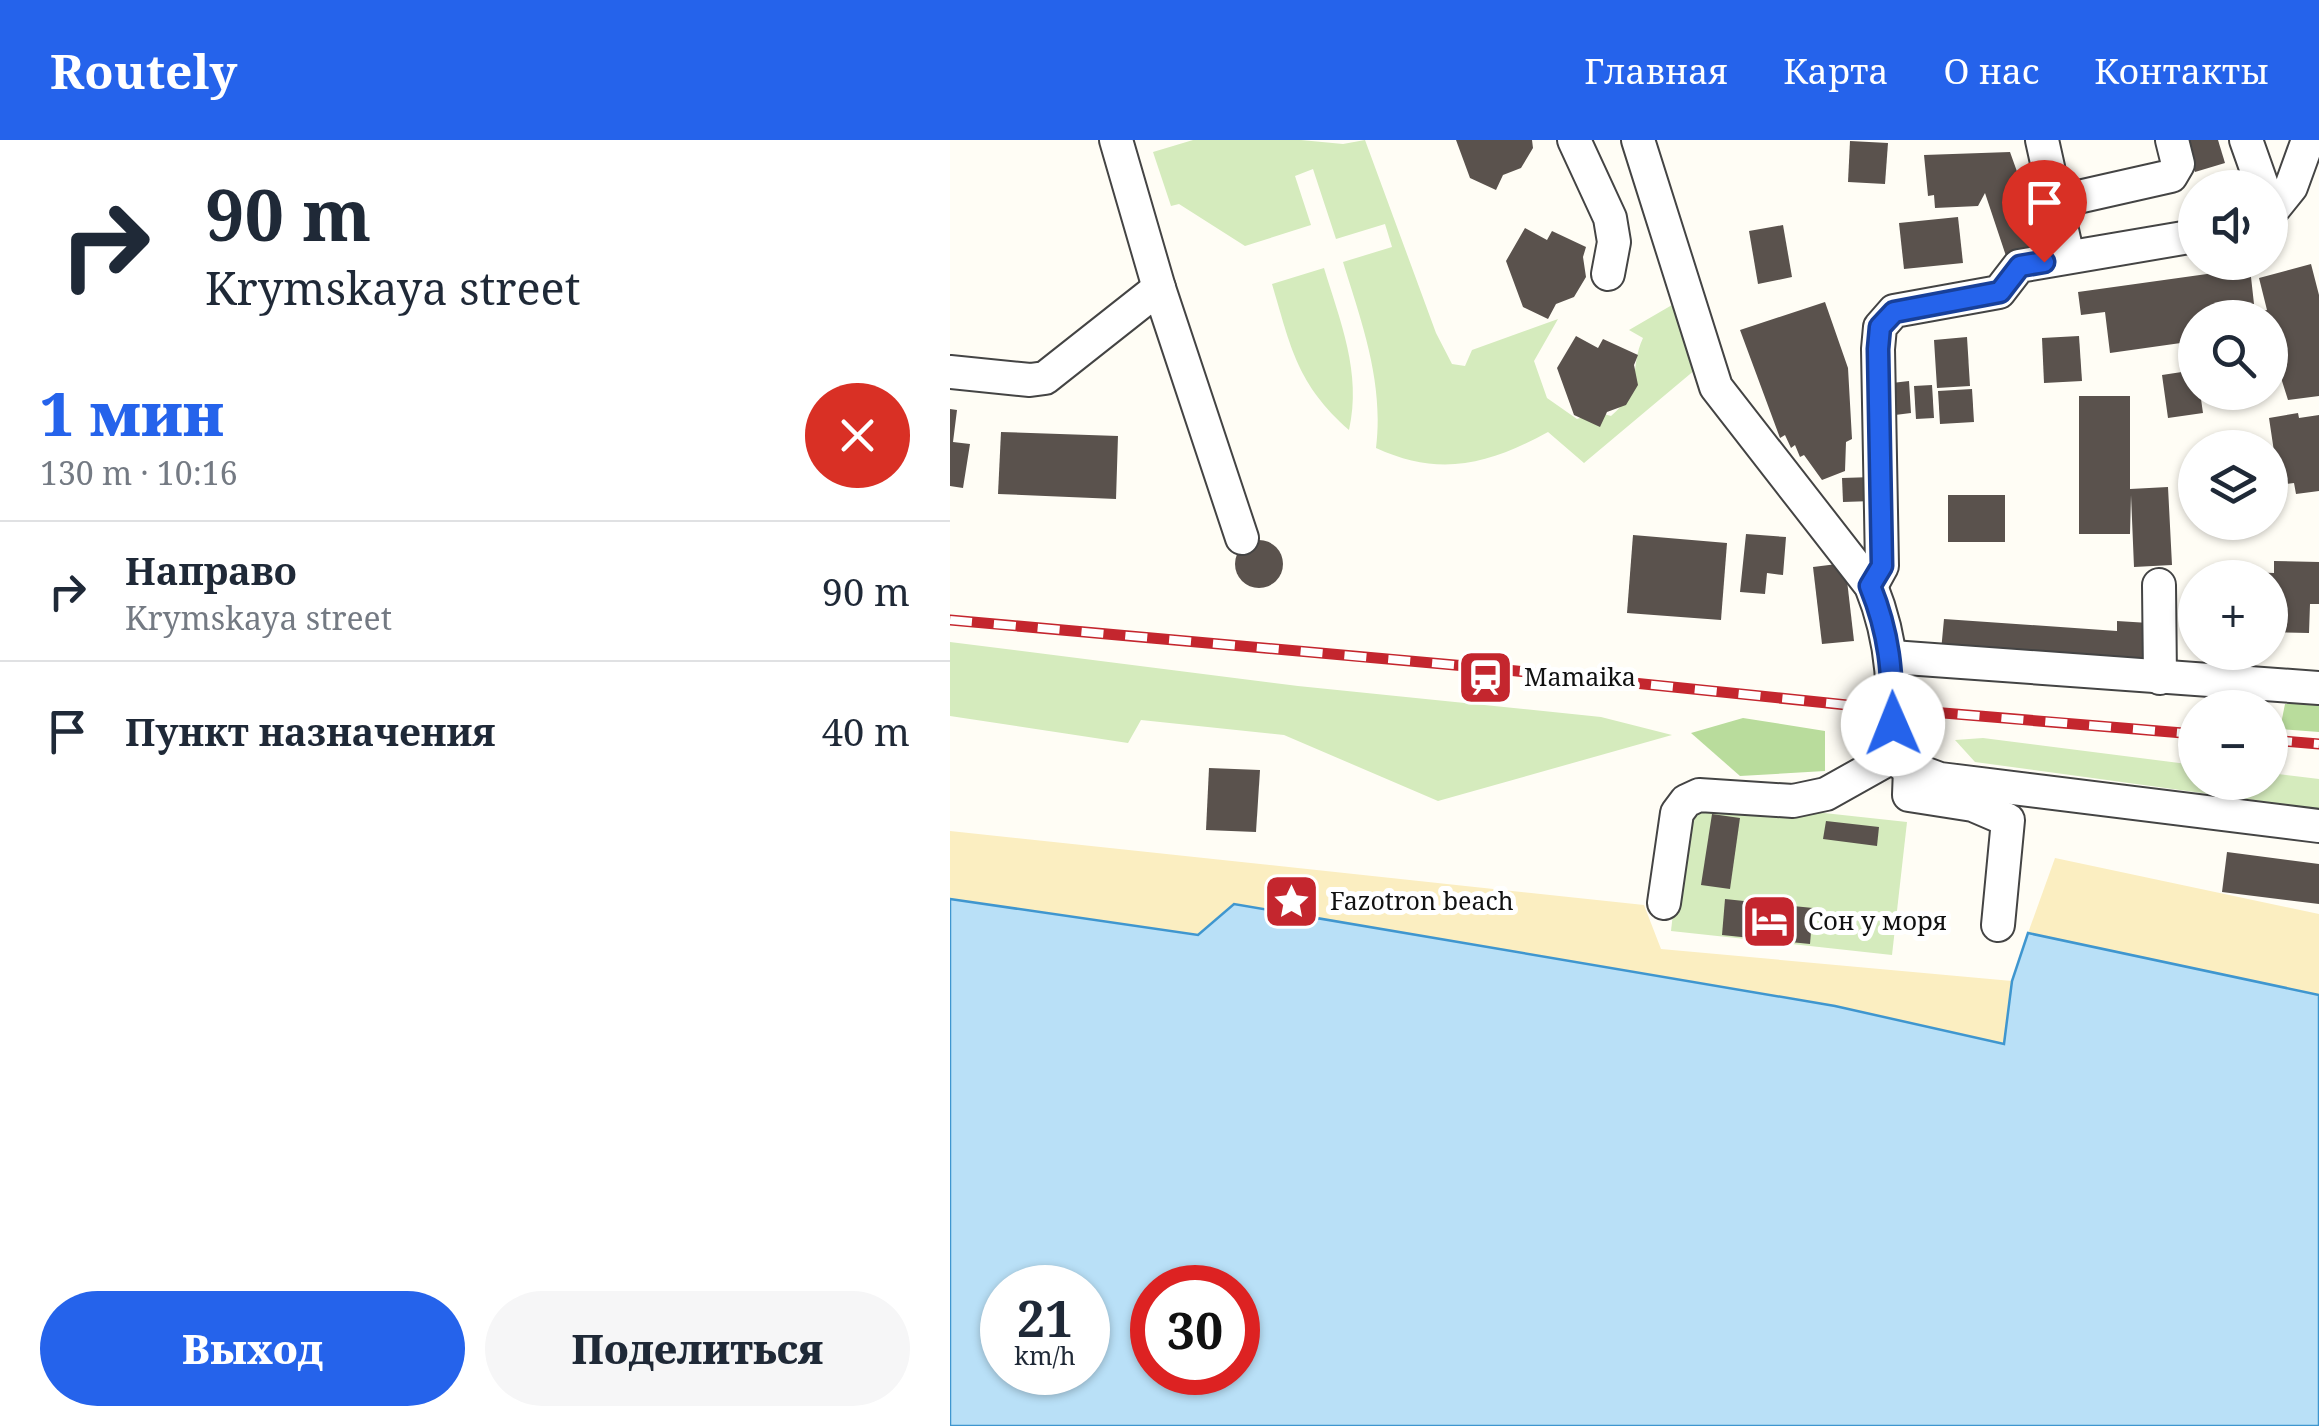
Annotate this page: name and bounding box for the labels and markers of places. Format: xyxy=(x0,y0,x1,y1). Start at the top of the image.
pin xyxy=(2002,160,2087,263)
station icon: Mamaika xyxy=(1455,647,1515,707)
place label: Mamaika xyxy=(1524,659,1636,693)
place icon: Fazotron beach xyxy=(1261,871,1321,931)
place label: Fazotron beach xyxy=(1330,883,1514,917)
hotel icon: Сон у моря xyxy=(1739,891,1799,951)
place label: Сон у моря xyxy=(1808,903,1947,937)

